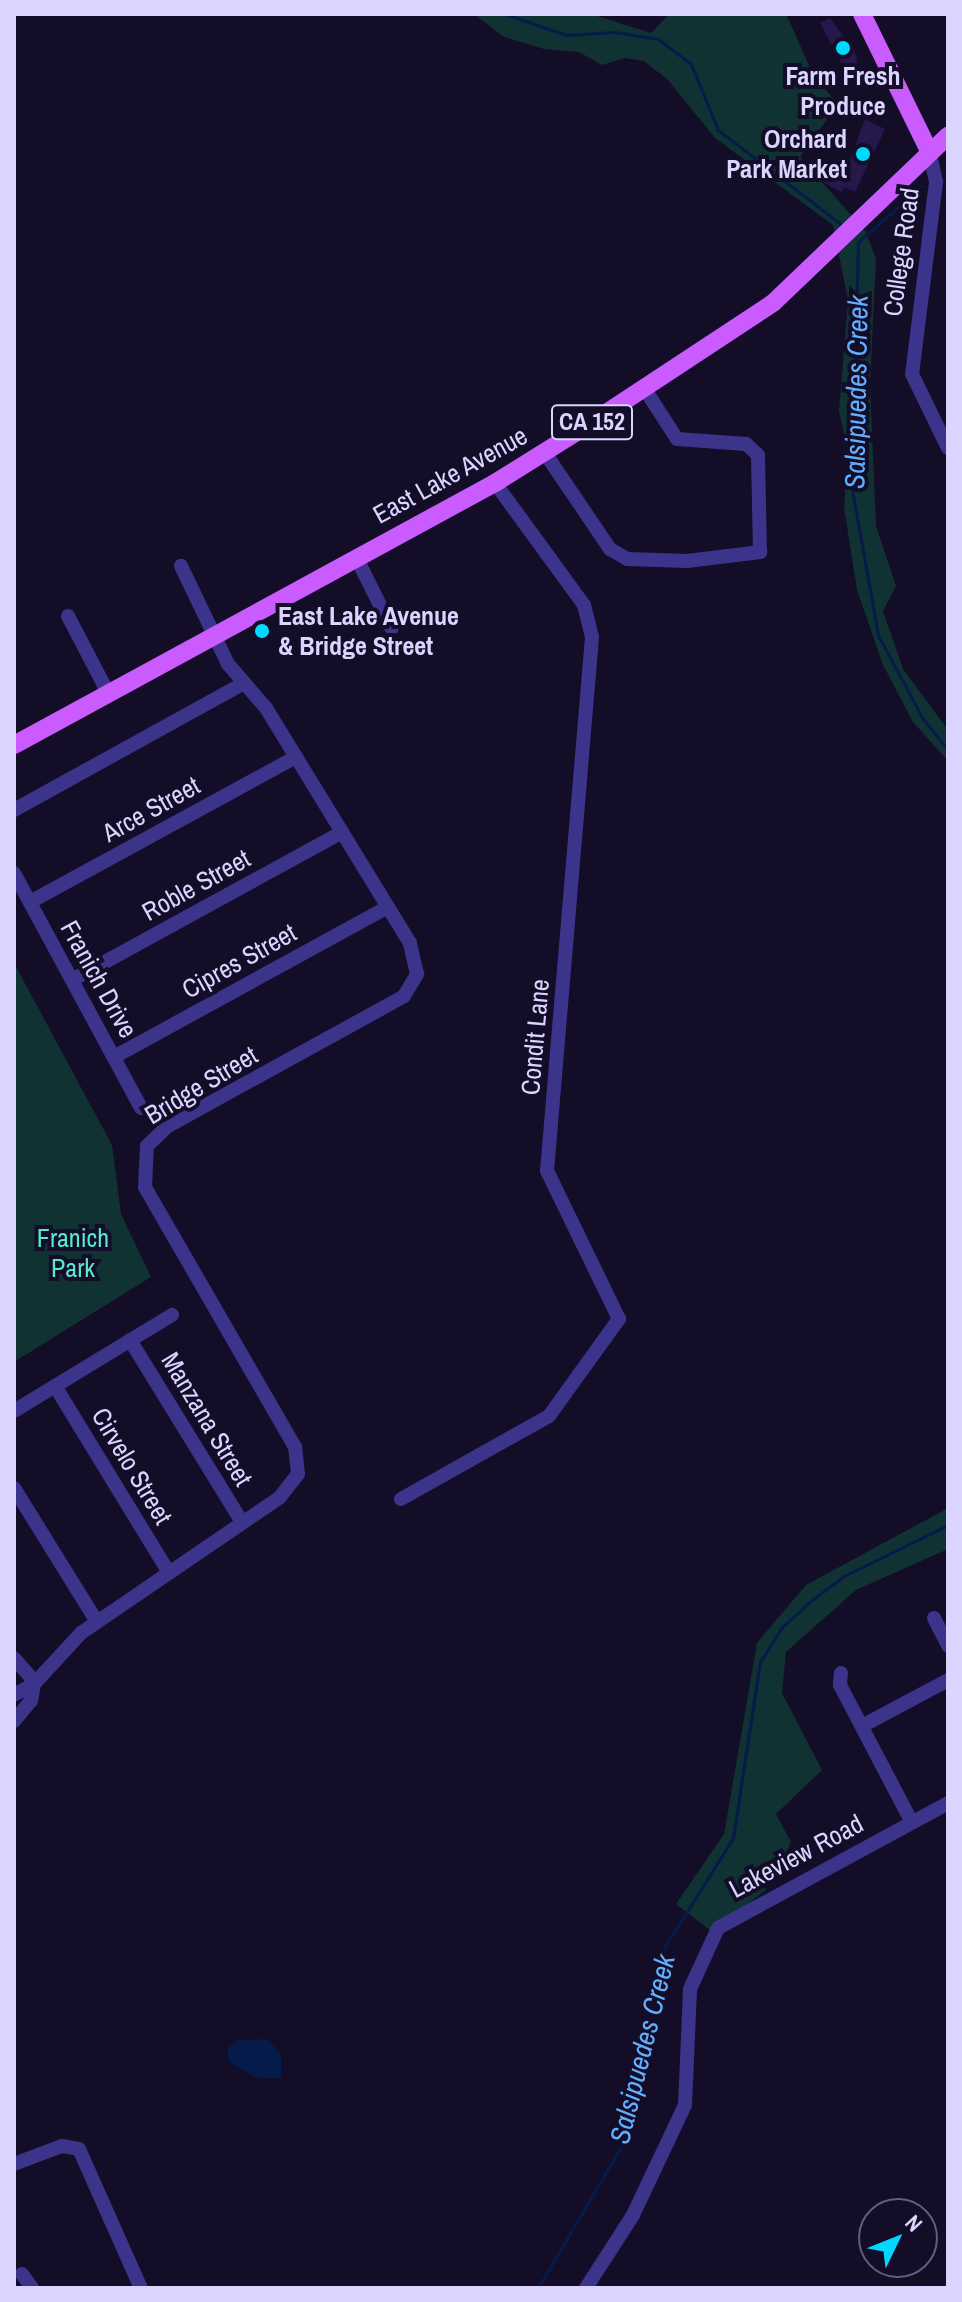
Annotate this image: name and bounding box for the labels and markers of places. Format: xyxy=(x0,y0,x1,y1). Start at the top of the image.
marker: Farm Fresh Produce xyxy=(834,39,852,57)
place label: Farm Fresh Produce xyxy=(785,60,901,122)
place label: Orchard Park Market xyxy=(726,123,847,184)
marker: Orchard Park Market xyxy=(854,145,872,163)
place label: East Lake Avenue & Bridge Street xyxy=(278,600,460,662)
marker: East Lake Avenue & Bridge Street xyxy=(253,622,271,640)

